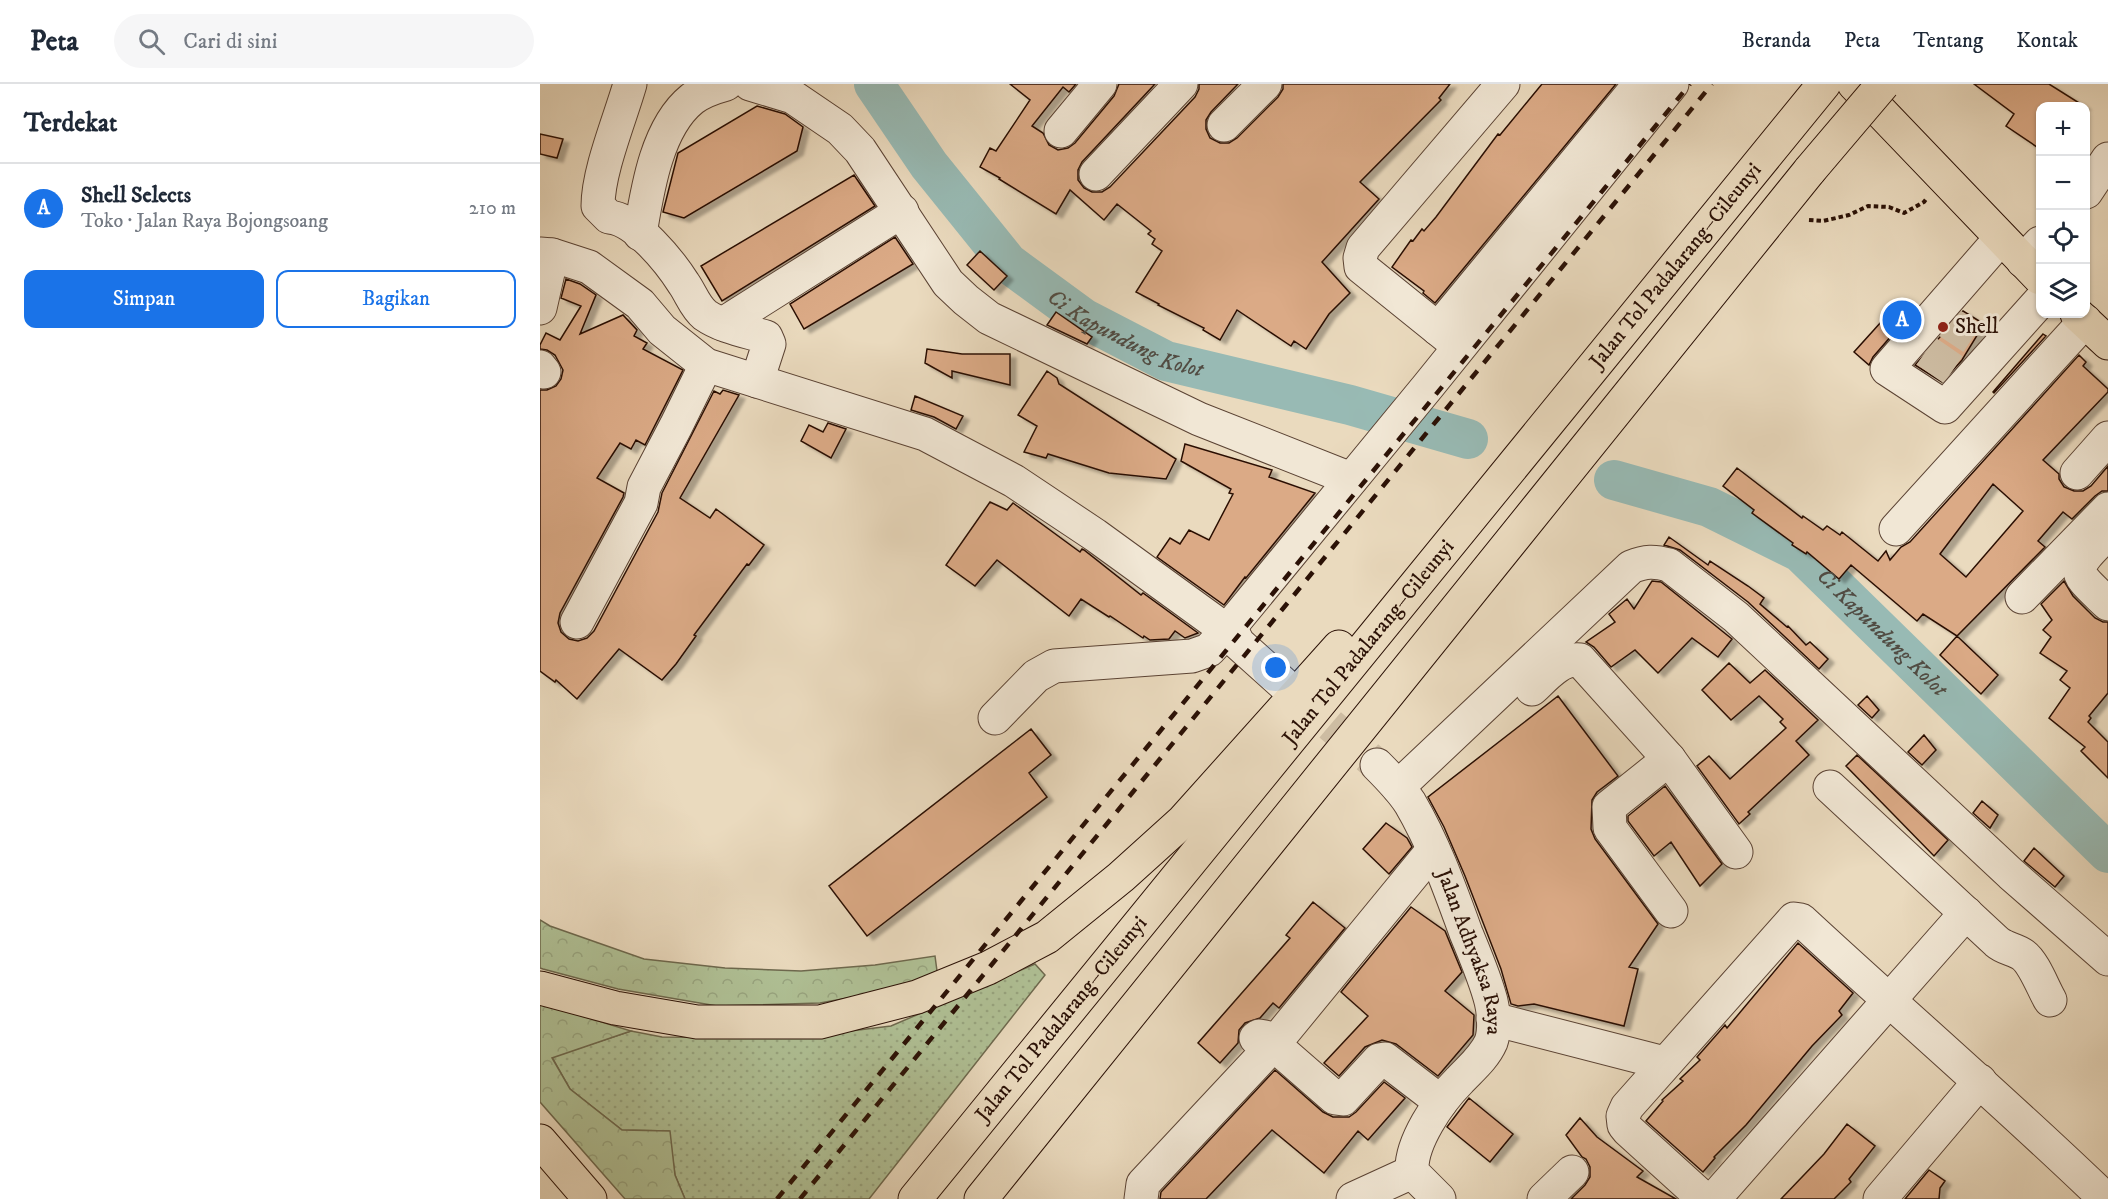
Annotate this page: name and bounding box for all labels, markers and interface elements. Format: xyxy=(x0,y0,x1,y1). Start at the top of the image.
search box xyxy=(114,14,534,68)
text: Peta xyxy=(30,24,78,59)
icon: search xyxy=(135,25,168,58)
text: Cari di sini xyxy=(183,28,277,55)
text: Beranda xyxy=(1742,28,1811,54)
text: Peta xyxy=(1844,28,1880,54)
text: Tentang xyxy=(1913,28,1983,54)
text: Kontak xyxy=(2016,28,2078,54)
map controls xyxy=(2036,102,2090,318)
button: + xyxy=(2036,102,2090,156)
text: Terdekat xyxy=(24,107,117,140)
button: − xyxy=(2036,156,2090,210)
street label: Jalan Tol Padalarang–Cileunyi xyxy=(1583,158,1767,375)
text: Shell Selects xyxy=(81,182,191,209)
text: A xyxy=(37,196,50,221)
text: 210 m xyxy=(469,196,516,221)
text: Toko · Jalan Raya Bojongsoang xyxy=(81,209,328,234)
button: locate xyxy=(2036,210,2090,264)
button: layers xyxy=(2036,264,2090,318)
button: Simpan xyxy=(24,270,264,328)
button: Bagikan xyxy=(276,270,516,328)
water label: Ci Kapundung Kolot xyxy=(1042,283,1207,383)
pin: A xyxy=(1882,298,1922,342)
place label: Shell xyxy=(1955,314,1999,340)
marker: Shell xyxy=(1936,320,1950,334)
street label: Jalan Tol Padalarang–Cileunyi xyxy=(1276,534,1460,752)
water label: Ci Kapundung Kolot xyxy=(1811,562,1954,703)
your location xyxy=(1261,653,1290,682)
street label: Jalan Adhyaksa Raya xyxy=(1430,864,1507,1036)
street label: Jalan Tol Padalarang–Cileunyi xyxy=(969,911,1153,1129)

